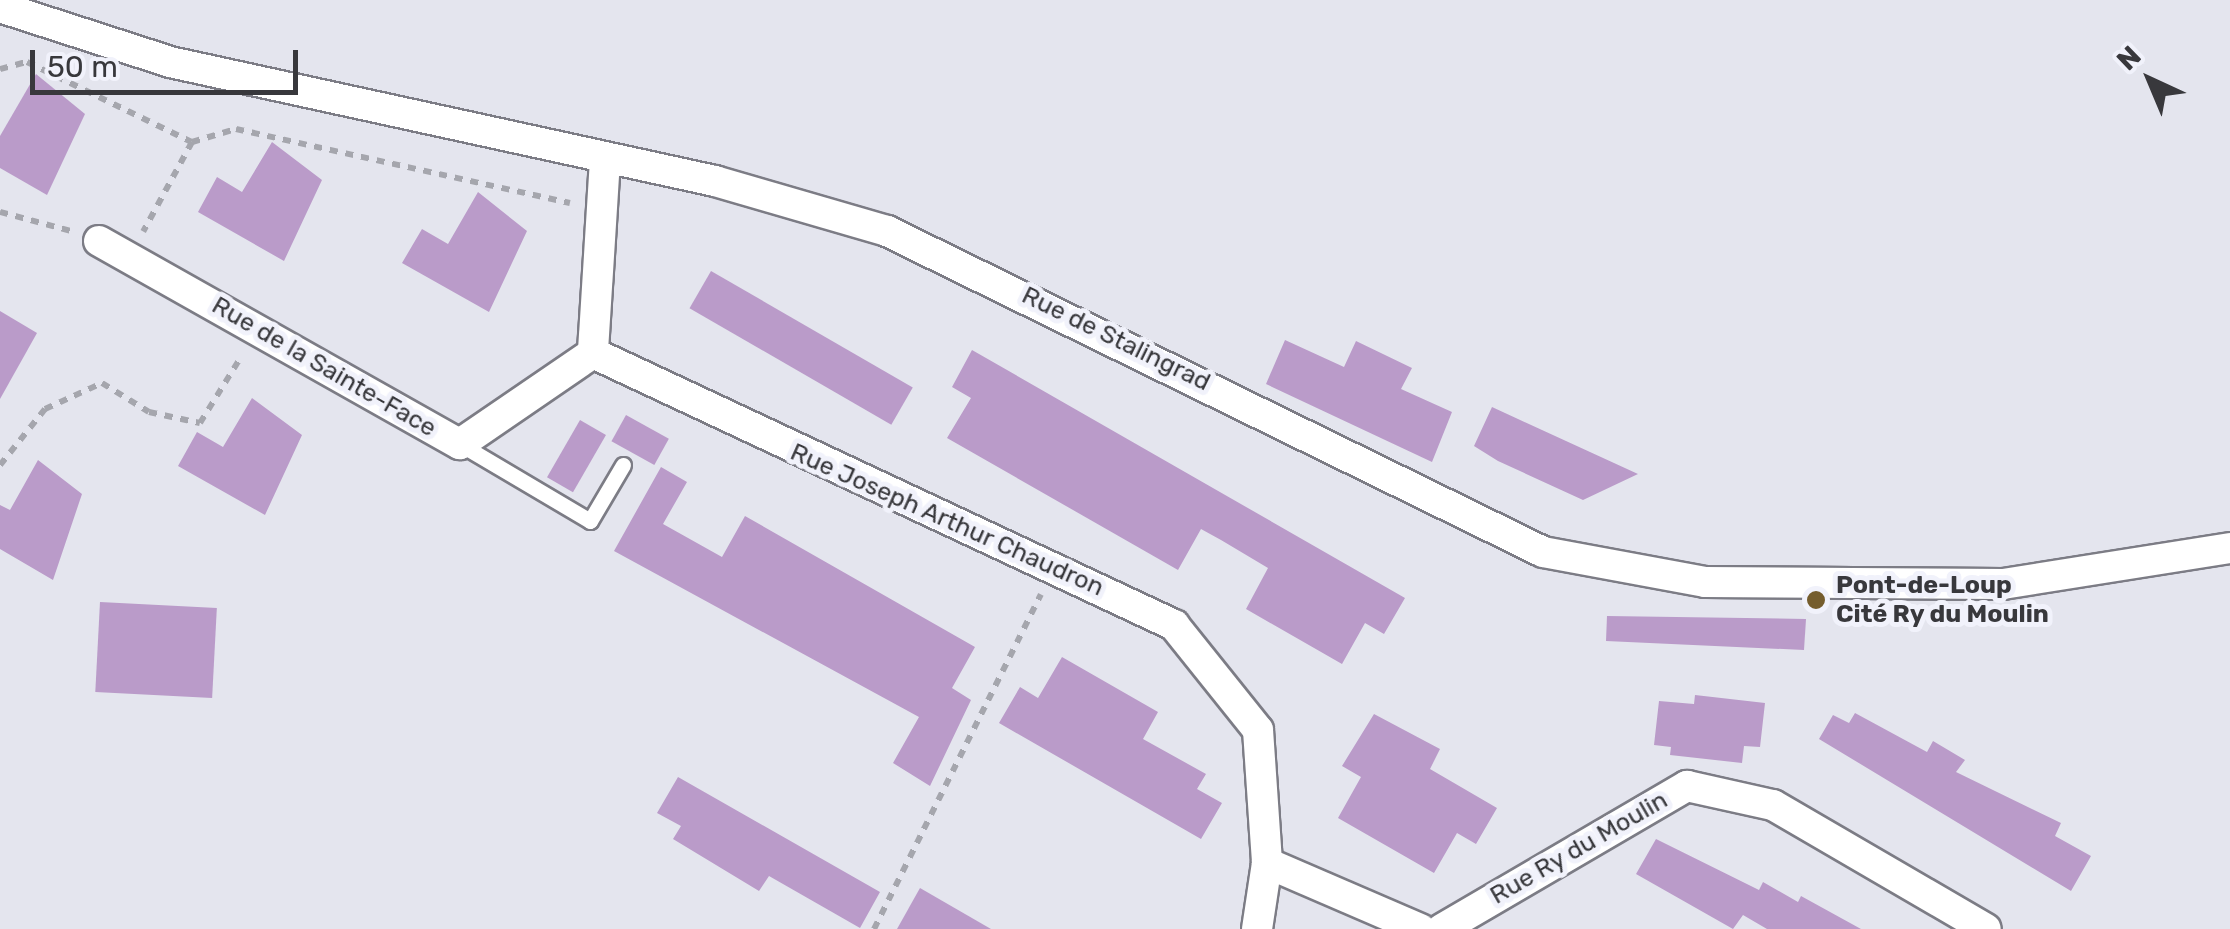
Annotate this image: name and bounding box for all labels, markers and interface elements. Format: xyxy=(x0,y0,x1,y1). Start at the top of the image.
scale bar xyxy=(35,30,302,92)
north arrow xyxy=(2100,30,2200,130)
text: N xyxy=(2110,39,2148,77)
text: 50 m xyxy=(47,49,118,85)
street label: Rue de Stalingrad xyxy=(1017,280,1215,398)
street label: Rue de la Sainte-Face xyxy=(206,290,442,444)
street label: Rue Joseph Arthur Chaudron xyxy=(785,437,1109,603)
place label: Pont-de-Loup Cité Ry du Moulin xyxy=(1836,571,2050,630)
marker: Pont-de-Loup Cité Ry du Moulin xyxy=(1805,589,1827,611)
street label: Rue Ry du Moulin xyxy=(1485,785,1673,911)

